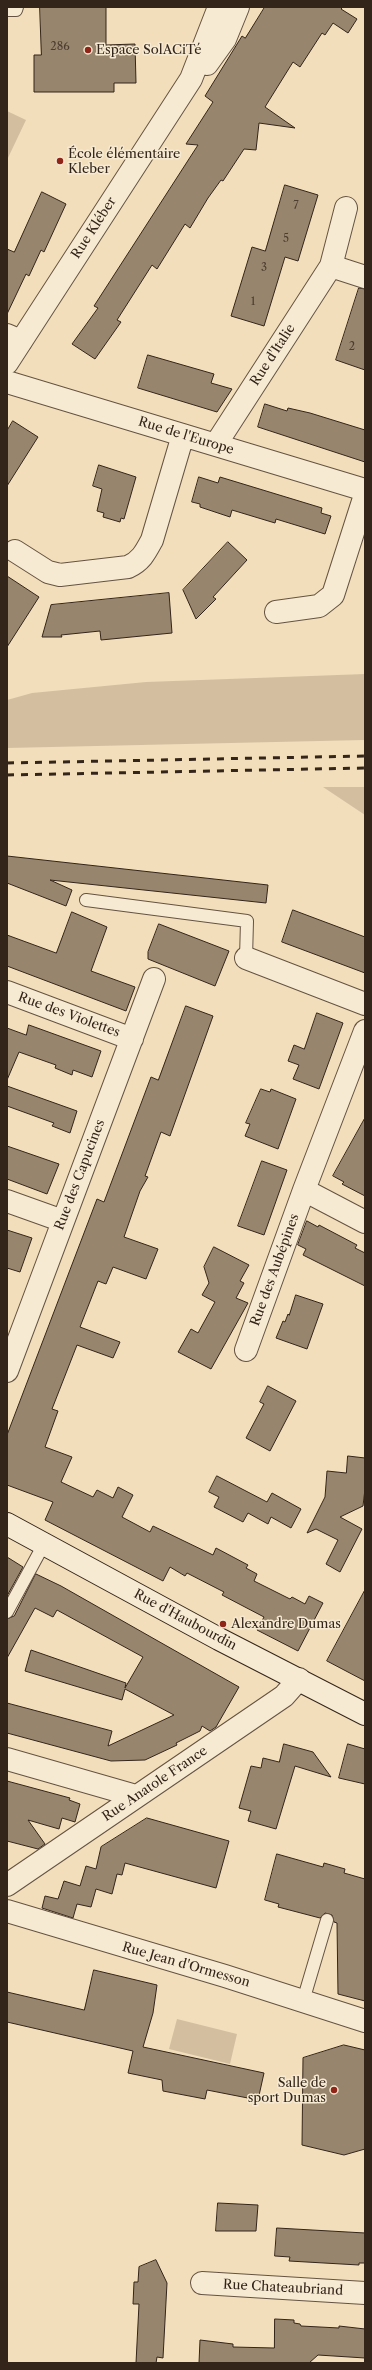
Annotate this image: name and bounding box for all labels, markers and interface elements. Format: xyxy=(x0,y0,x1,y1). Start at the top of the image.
house number: 286 xyxy=(50,40,70,54)
place label: Espace SolACiTé xyxy=(96,42,202,58)
marker: Espace SolACiTé xyxy=(83,45,93,55)
place label: École élémentaire Kleber xyxy=(68,146,180,177)
marker: École élémentaire Kleber xyxy=(55,156,65,166)
street label: Rue Kléber xyxy=(68,194,120,262)
house number: 7 xyxy=(293,199,299,213)
house number: 5 xyxy=(283,232,289,246)
house number: 3 xyxy=(261,261,267,275)
house number: 1 xyxy=(251,295,255,309)
street label: Rue d'Italie xyxy=(247,321,299,389)
house number: 2 xyxy=(349,340,355,354)
street label: Rue de l'Europe xyxy=(136,414,236,458)
street label: Rue des Violettes xyxy=(16,989,122,1041)
street label: Rue des Capucines xyxy=(52,1117,108,1233)
street label: Rue des Aubépines xyxy=(247,1212,303,1328)
street label: Rue d'Haubourdin xyxy=(131,1586,239,1654)
place label: Alexandre Dumas xyxy=(231,1616,341,1632)
marker: Alexandre Dumas xyxy=(218,1619,228,1629)
street label: Rue Anatole France xyxy=(100,1743,210,1825)
street label: Rue Jean d'Ormesson xyxy=(120,1939,252,1991)
place label: Salle de sport Dumas xyxy=(248,2075,326,2106)
marker: Salle de sport Dumas xyxy=(329,2085,339,2095)
street label: Rue Chateaubriand xyxy=(223,2277,343,2299)

